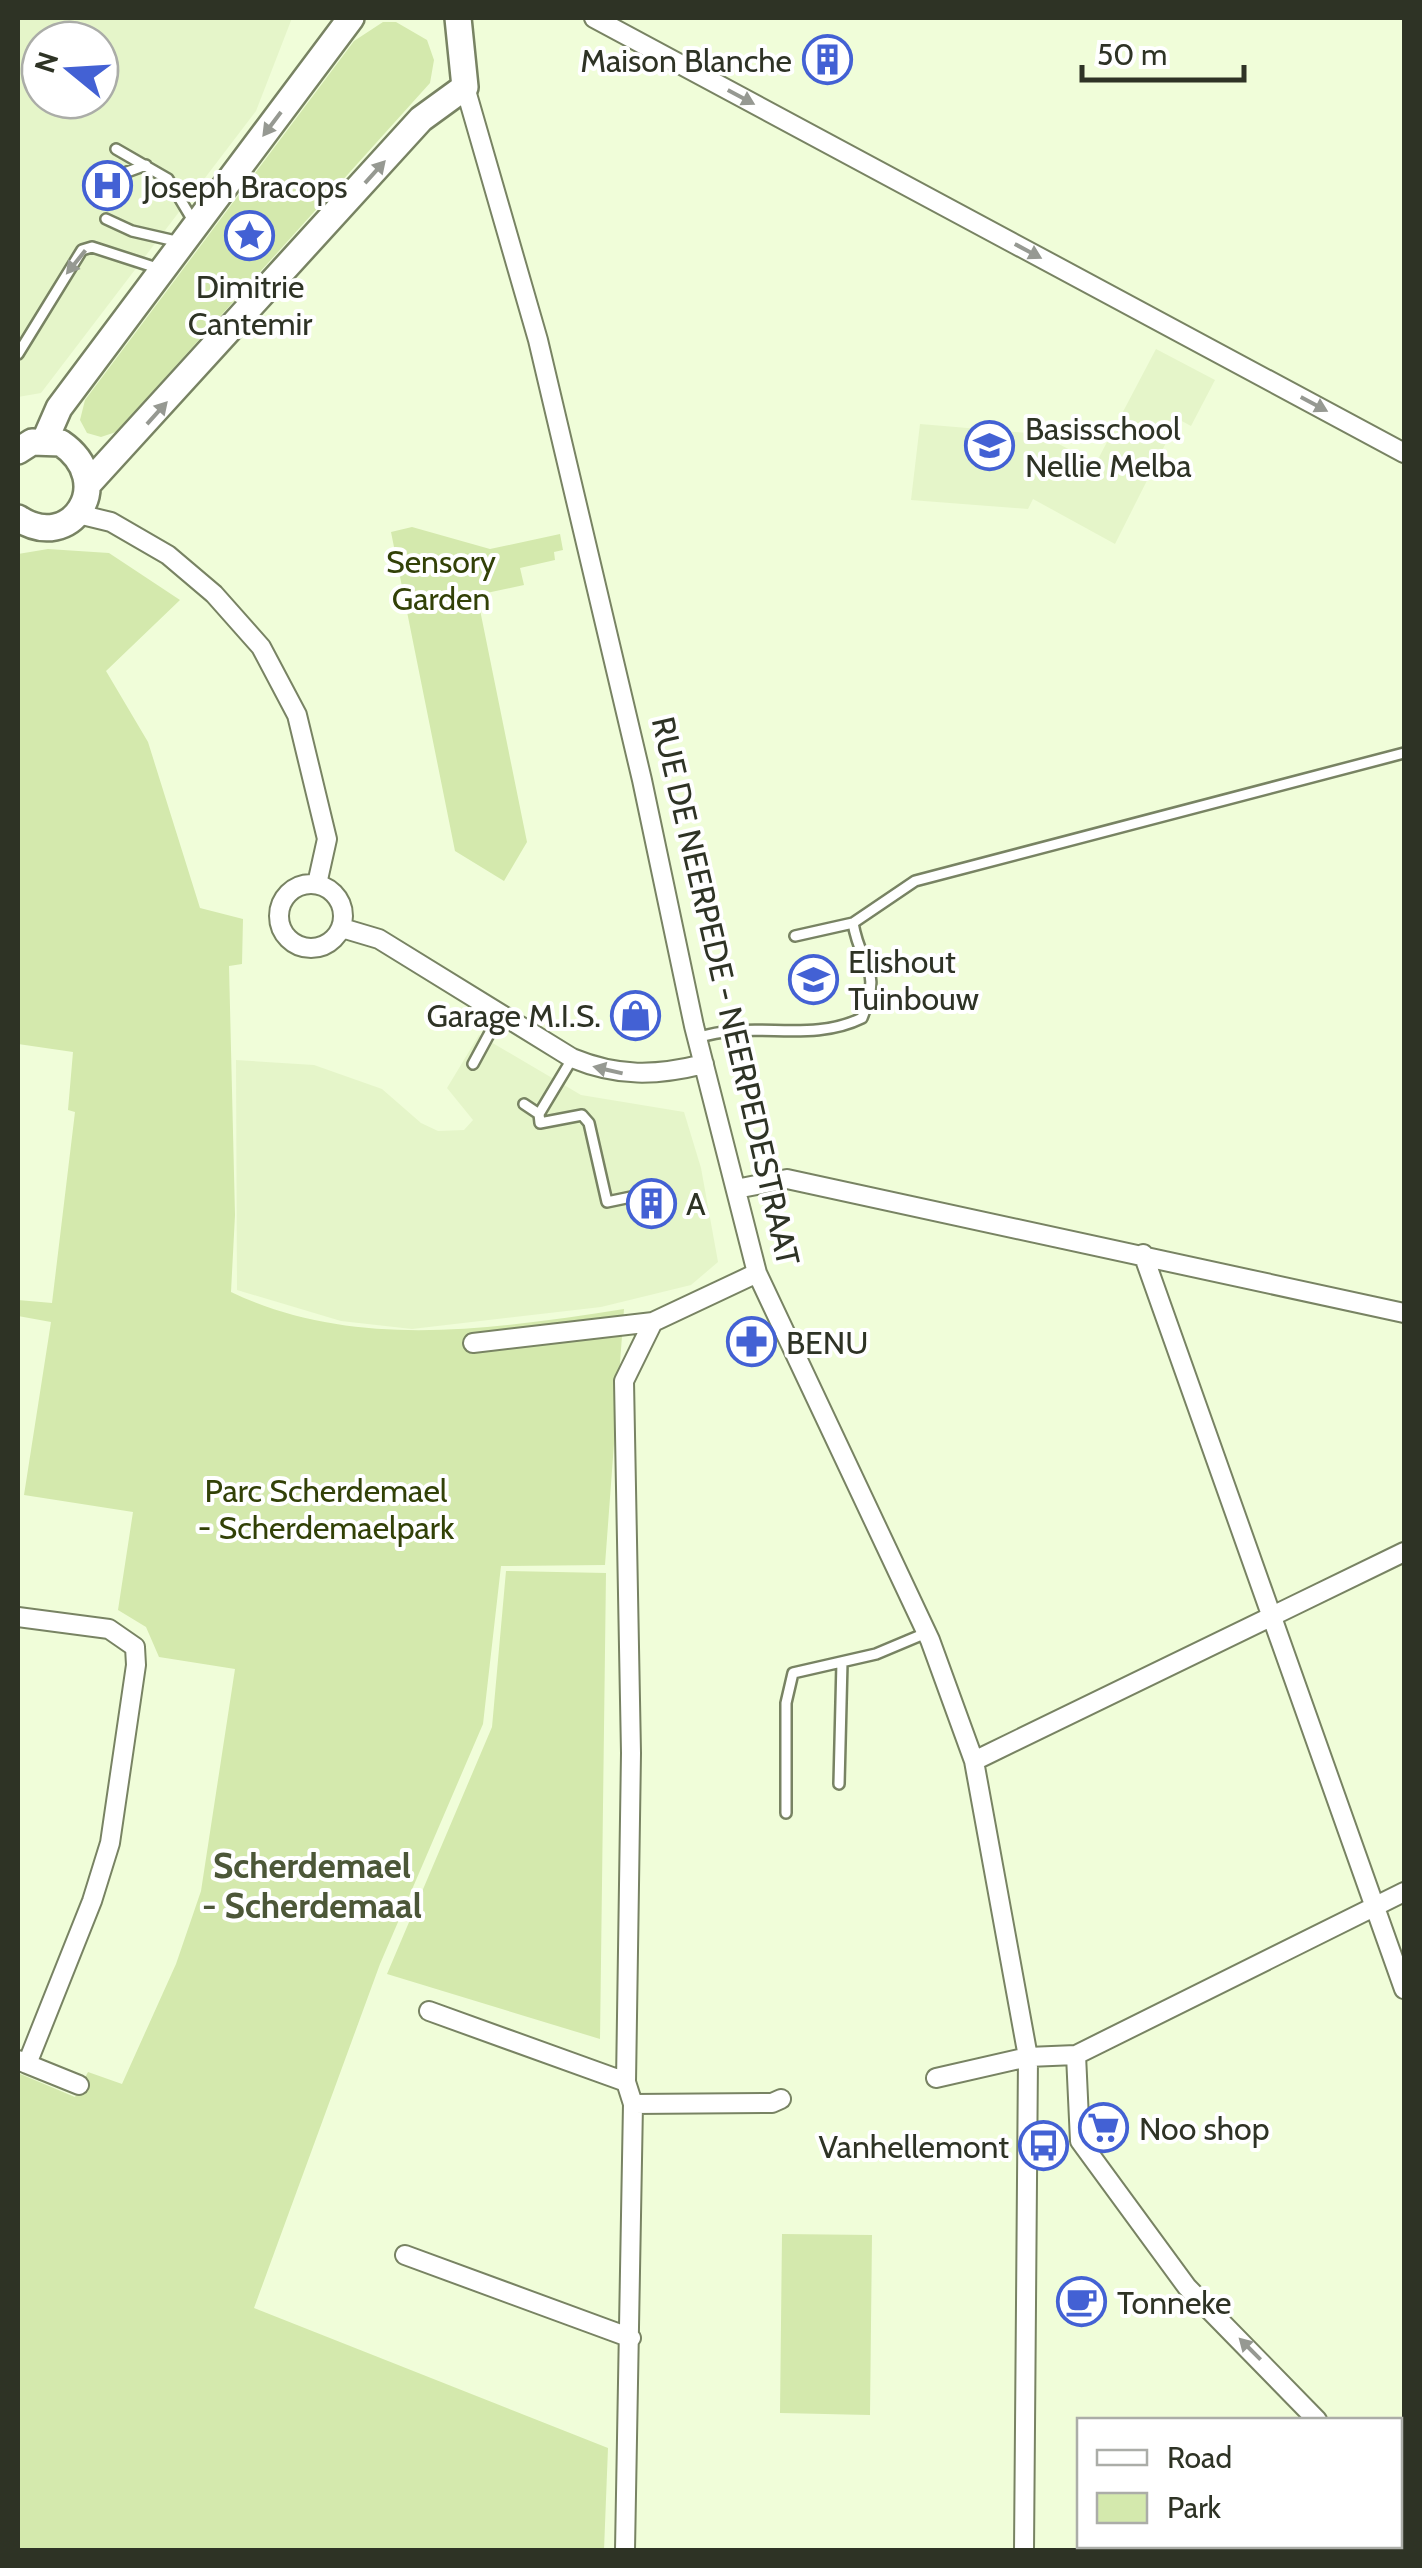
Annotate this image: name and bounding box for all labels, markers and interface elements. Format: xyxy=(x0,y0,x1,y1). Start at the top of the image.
north arrow xyxy=(20,20,120,120)
scale bar xyxy=(1082,20,1244,82)
building icon: Maison Blanche xyxy=(801,34,853,86)
text: 50 m xyxy=(1097,36,1167,73)
place label: Maison Blanche xyxy=(580,41,792,80)
text: N xyxy=(27,48,65,77)
one-way arrow xyxy=(727,88,756,105)
one-way arrow xyxy=(262,111,282,137)
hospital icon: Joseph Bracops xyxy=(82,160,134,212)
one-way arrow xyxy=(363,160,386,184)
place label: Joseph Bracops xyxy=(142,167,347,206)
place icon: Dimitrie Cantemir xyxy=(224,210,276,262)
one-way arrow xyxy=(1013,242,1042,259)
one-way arrow xyxy=(65,249,87,275)
place label: Dimitrie Cantemir xyxy=(188,267,313,343)
one-way arrow xyxy=(1300,395,1328,412)
one-way arrow xyxy=(145,401,168,425)
place label: Basisschool Nellie Melba xyxy=(1025,409,1192,485)
school or university icon: Basisschool Nellie Melba xyxy=(964,420,1016,472)
park label: Sensory Garden xyxy=(386,542,496,618)
street label: RUE DE NEERPEDE - NEERPEDESTRAAT xyxy=(644,713,808,1269)
place label: Elishout Tuinbouw xyxy=(848,942,979,1018)
school or university icon: Elishout Tuinbouw xyxy=(787,953,839,1005)
shop icon: Garage M.I.S. xyxy=(610,989,662,1041)
place label: Garage M.I.S. xyxy=(427,996,601,1035)
one-way arrow xyxy=(592,1062,623,1077)
building icon: A xyxy=(625,1177,677,1229)
place label: A xyxy=(686,1184,706,1222)
pharmacy icon: BENU xyxy=(725,1316,777,1368)
place label: BENU xyxy=(786,1323,869,1362)
park label: Parc Scherdemael - Scherdemaelpark xyxy=(198,1471,455,1547)
district label: Scherdemael - Scherdemaal xyxy=(202,1844,422,1927)
supermarket icon: Noo shop xyxy=(1078,2102,1130,2154)
place label: Noo shop xyxy=(1139,2109,1270,2148)
bus stop icon: Vanhellemont xyxy=(1018,2120,1070,2172)
place label: Vanhellemont xyxy=(818,2127,1009,2166)
cafe icon: Tonneke xyxy=(1056,2276,1108,2328)
place label: Tonneke xyxy=(1117,2283,1231,2322)
one-way arrow xyxy=(1238,2338,1262,2362)
legend xyxy=(1077,2418,1402,2548)
text: Road xyxy=(1167,2439,1232,2476)
text: Park xyxy=(1167,2489,1222,2526)

